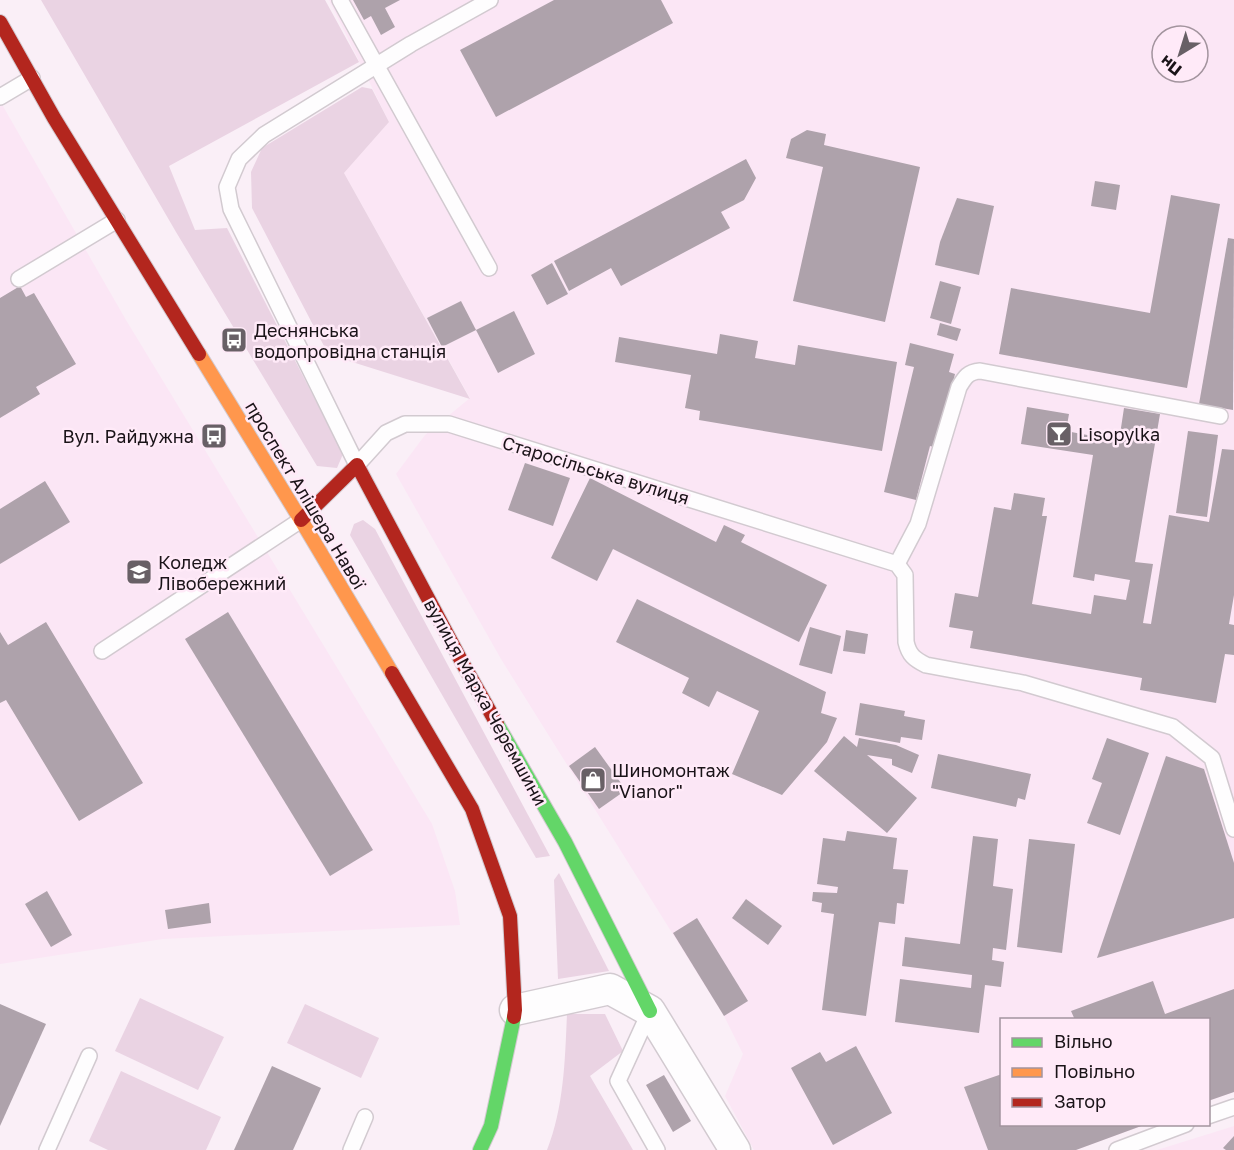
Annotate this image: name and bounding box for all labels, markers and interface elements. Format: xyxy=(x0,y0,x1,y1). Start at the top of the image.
north arrow xyxy=(1150,24,1210,84)
text: Пн xyxy=(1156,51,1185,80)
place label: Деснянська водопровідна станція xyxy=(254,319,446,362)
bus stop icon: Деснянська водопровідна станція xyxy=(219,325,249,355)
street label: проспект Алішера Навої xyxy=(241,397,372,594)
bar icon: Lisopylka xyxy=(1044,419,1074,449)
bus stop icon: Вул. Райдужна xyxy=(199,421,229,451)
place label: Lisopylka xyxy=(1078,423,1160,445)
place label: Вул. Райдужна xyxy=(63,425,194,447)
street label: Старосільська вулиця xyxy=(500,431,692,509)
place label: Коледж Лівобережний xyxy=(158,551,286,594)
school or university icon: Коледж Лівобережний xyxy=(124,557,154,587)
street label: вулиця Марка Черемшини xyxy=(420,595,552,809)
place label: Шиномонтаж "Vianor" xyxy=(612,759,730,802)
shop icon: Шиномонтаж "Vianor" xyxy=(578,765,608,795)
legend xyxy=(1000,1018,1210,1126)
text: Вільно xyxy=(1054,1030,1113,1052)
text: Повільно xyxy=(1054,1060,1135,1082)
text: Затор xyxy=(1054,1090,1106,1112)

